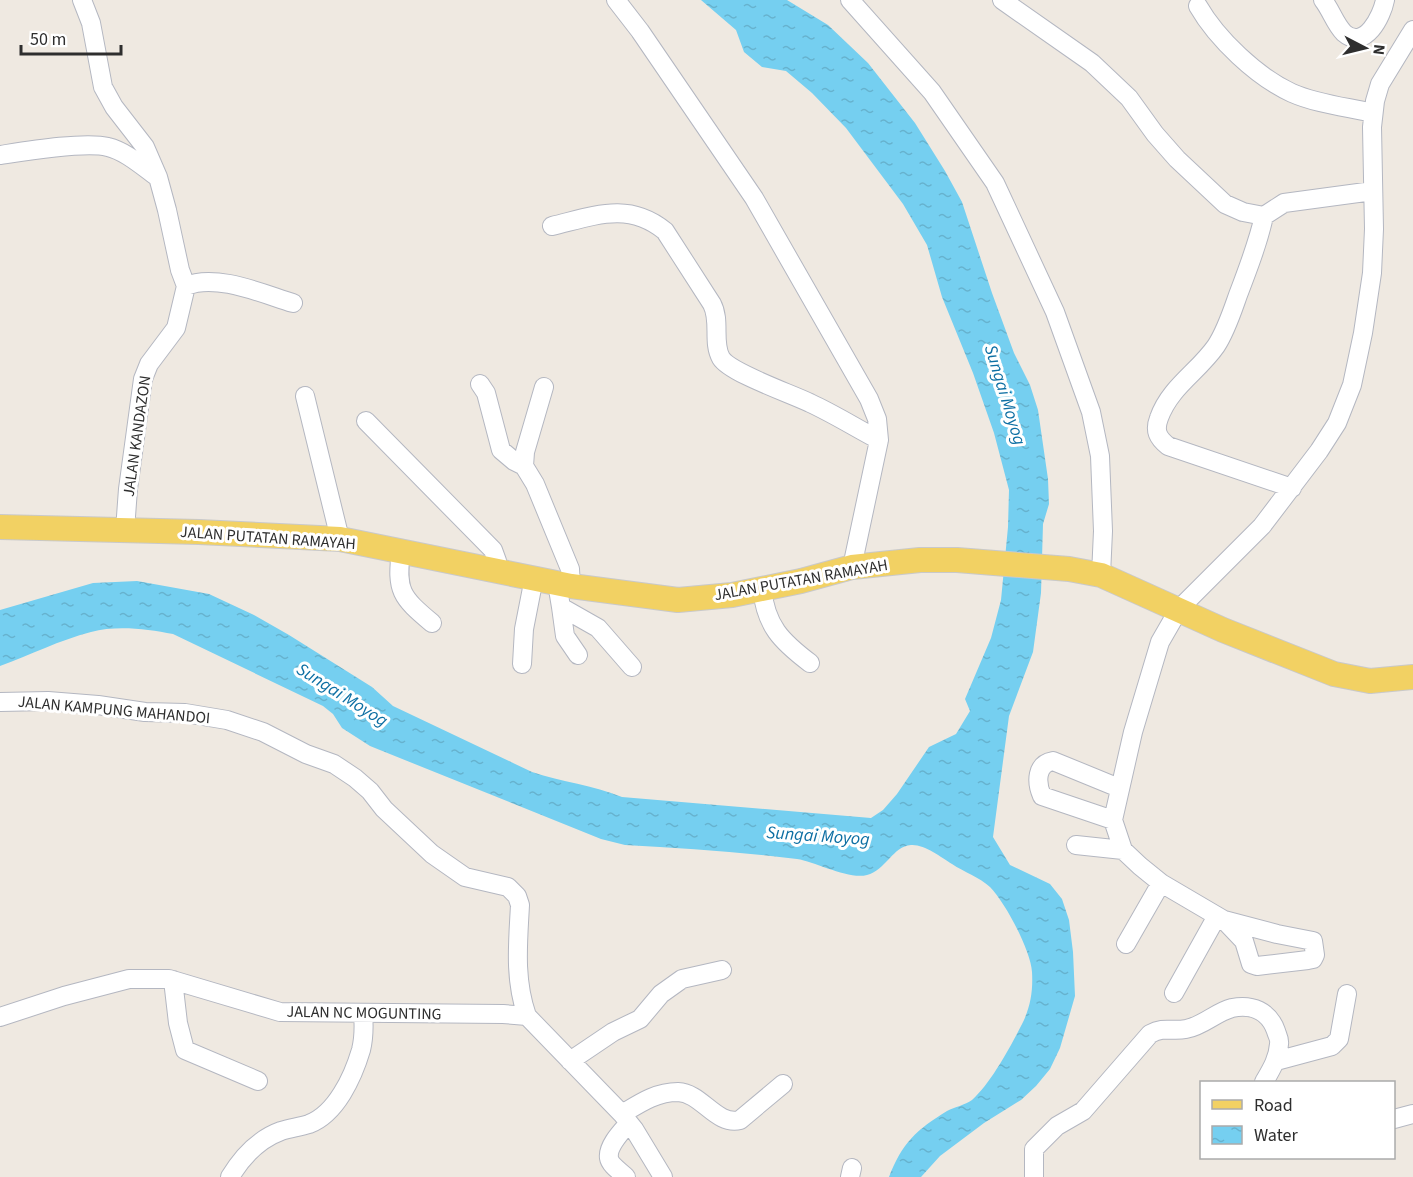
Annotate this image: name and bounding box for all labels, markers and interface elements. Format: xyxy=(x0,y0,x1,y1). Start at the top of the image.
scale bar xyxy=(21,18,122,56)
north arrow xyxy=(1335,18,1395,78)
text: 50 m xyxy=(30,27,66,52)
text: N xyxy=(1367,43,1390,56)
water label: Sungai Moyog xyxy=(978,342,1032,448)
street label: JALAN KANDAZON xyxy=(118,374,156,498)
street label: JALAN PUTATAN RAMAYAH xyxy=(179,521,357,555)
street label: JALAN PUTATAN RAMAYAH xyxy=(712,554,890,606)
water label: Sungai Moyog xyxy=(291,657,393,733)
street label: JALAN KAMPUNG MAHANDOI xyxy=(17,691,211,729)
water label: Sungai Moyog xyxy=(765,820,871,852)
street label: JALAN NC MOGUNTING xyxy=(286,1001,442,1025)
legend xyxy=(1200,1081,1395,1159)
text: Road xyxy=(1254,1093,1293,1118)
text: Water xyxy=(1254,1123,1298,1148)

